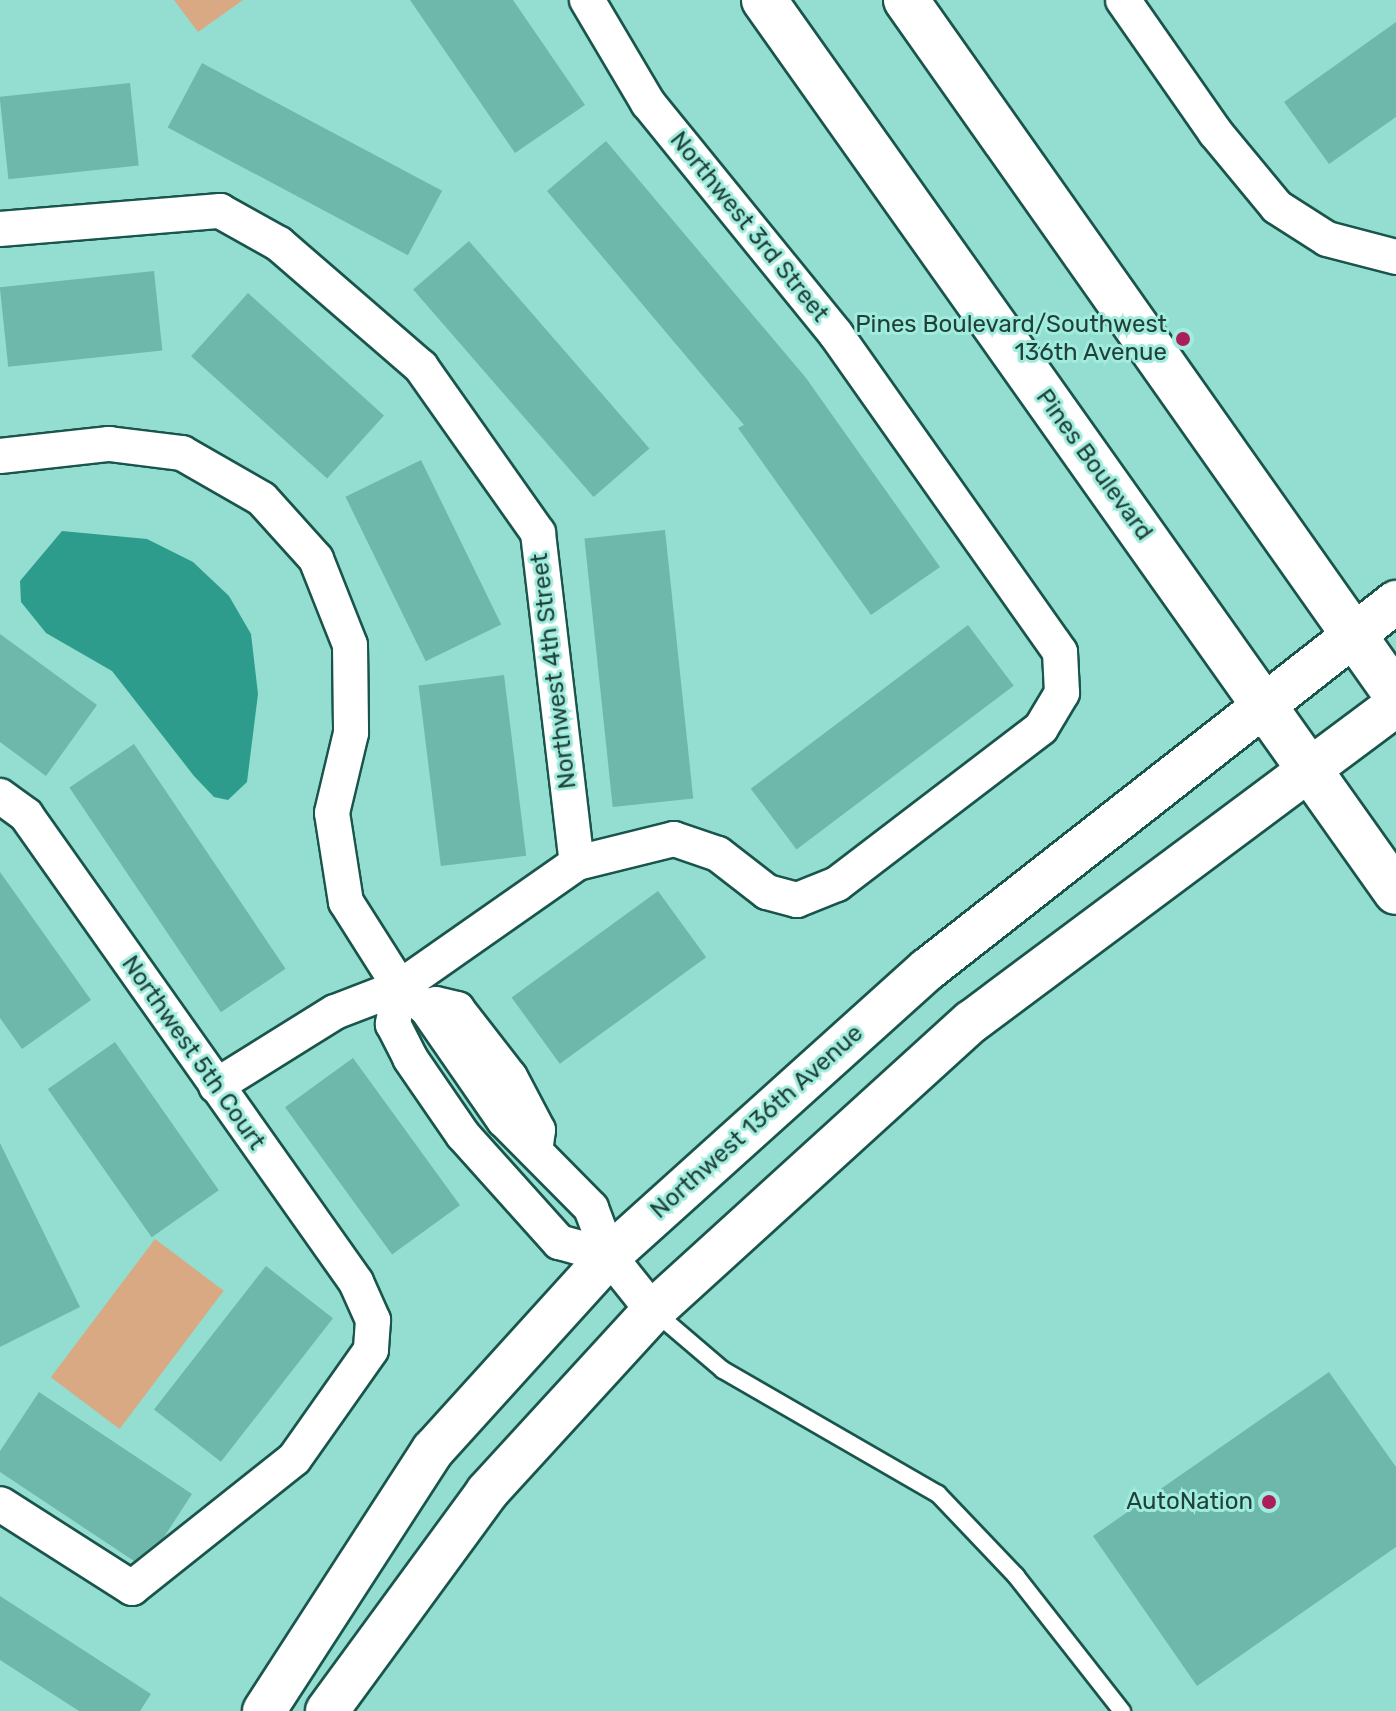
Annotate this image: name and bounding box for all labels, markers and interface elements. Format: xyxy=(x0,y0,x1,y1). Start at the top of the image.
street label: Northwest 3rd Street xyxy=(664,126,834,328)
place label: Pines Boulevard/Southwest 136th Avenue xyxy=(855,311,1167,367)
marker: Pines Boulevard/Southwest 136th Avenue xyxy=(1174,330,1192,348)
street label: Pines Boulevard xyxy=(1030,384,1158,546)
street label: Northwest 4th Street xyxy=(525,551,583,791)
street label: Northwest 5th Court xyxy=(115,950,271,1156)
street label: Northwest 136th Avenue xyxy=(645,1019,869,1225)
place label: AutoNation xyxy=(1126,1488,1253,1516)
marker: AutoNation xyxy=(1260,1493,1278,1511)

